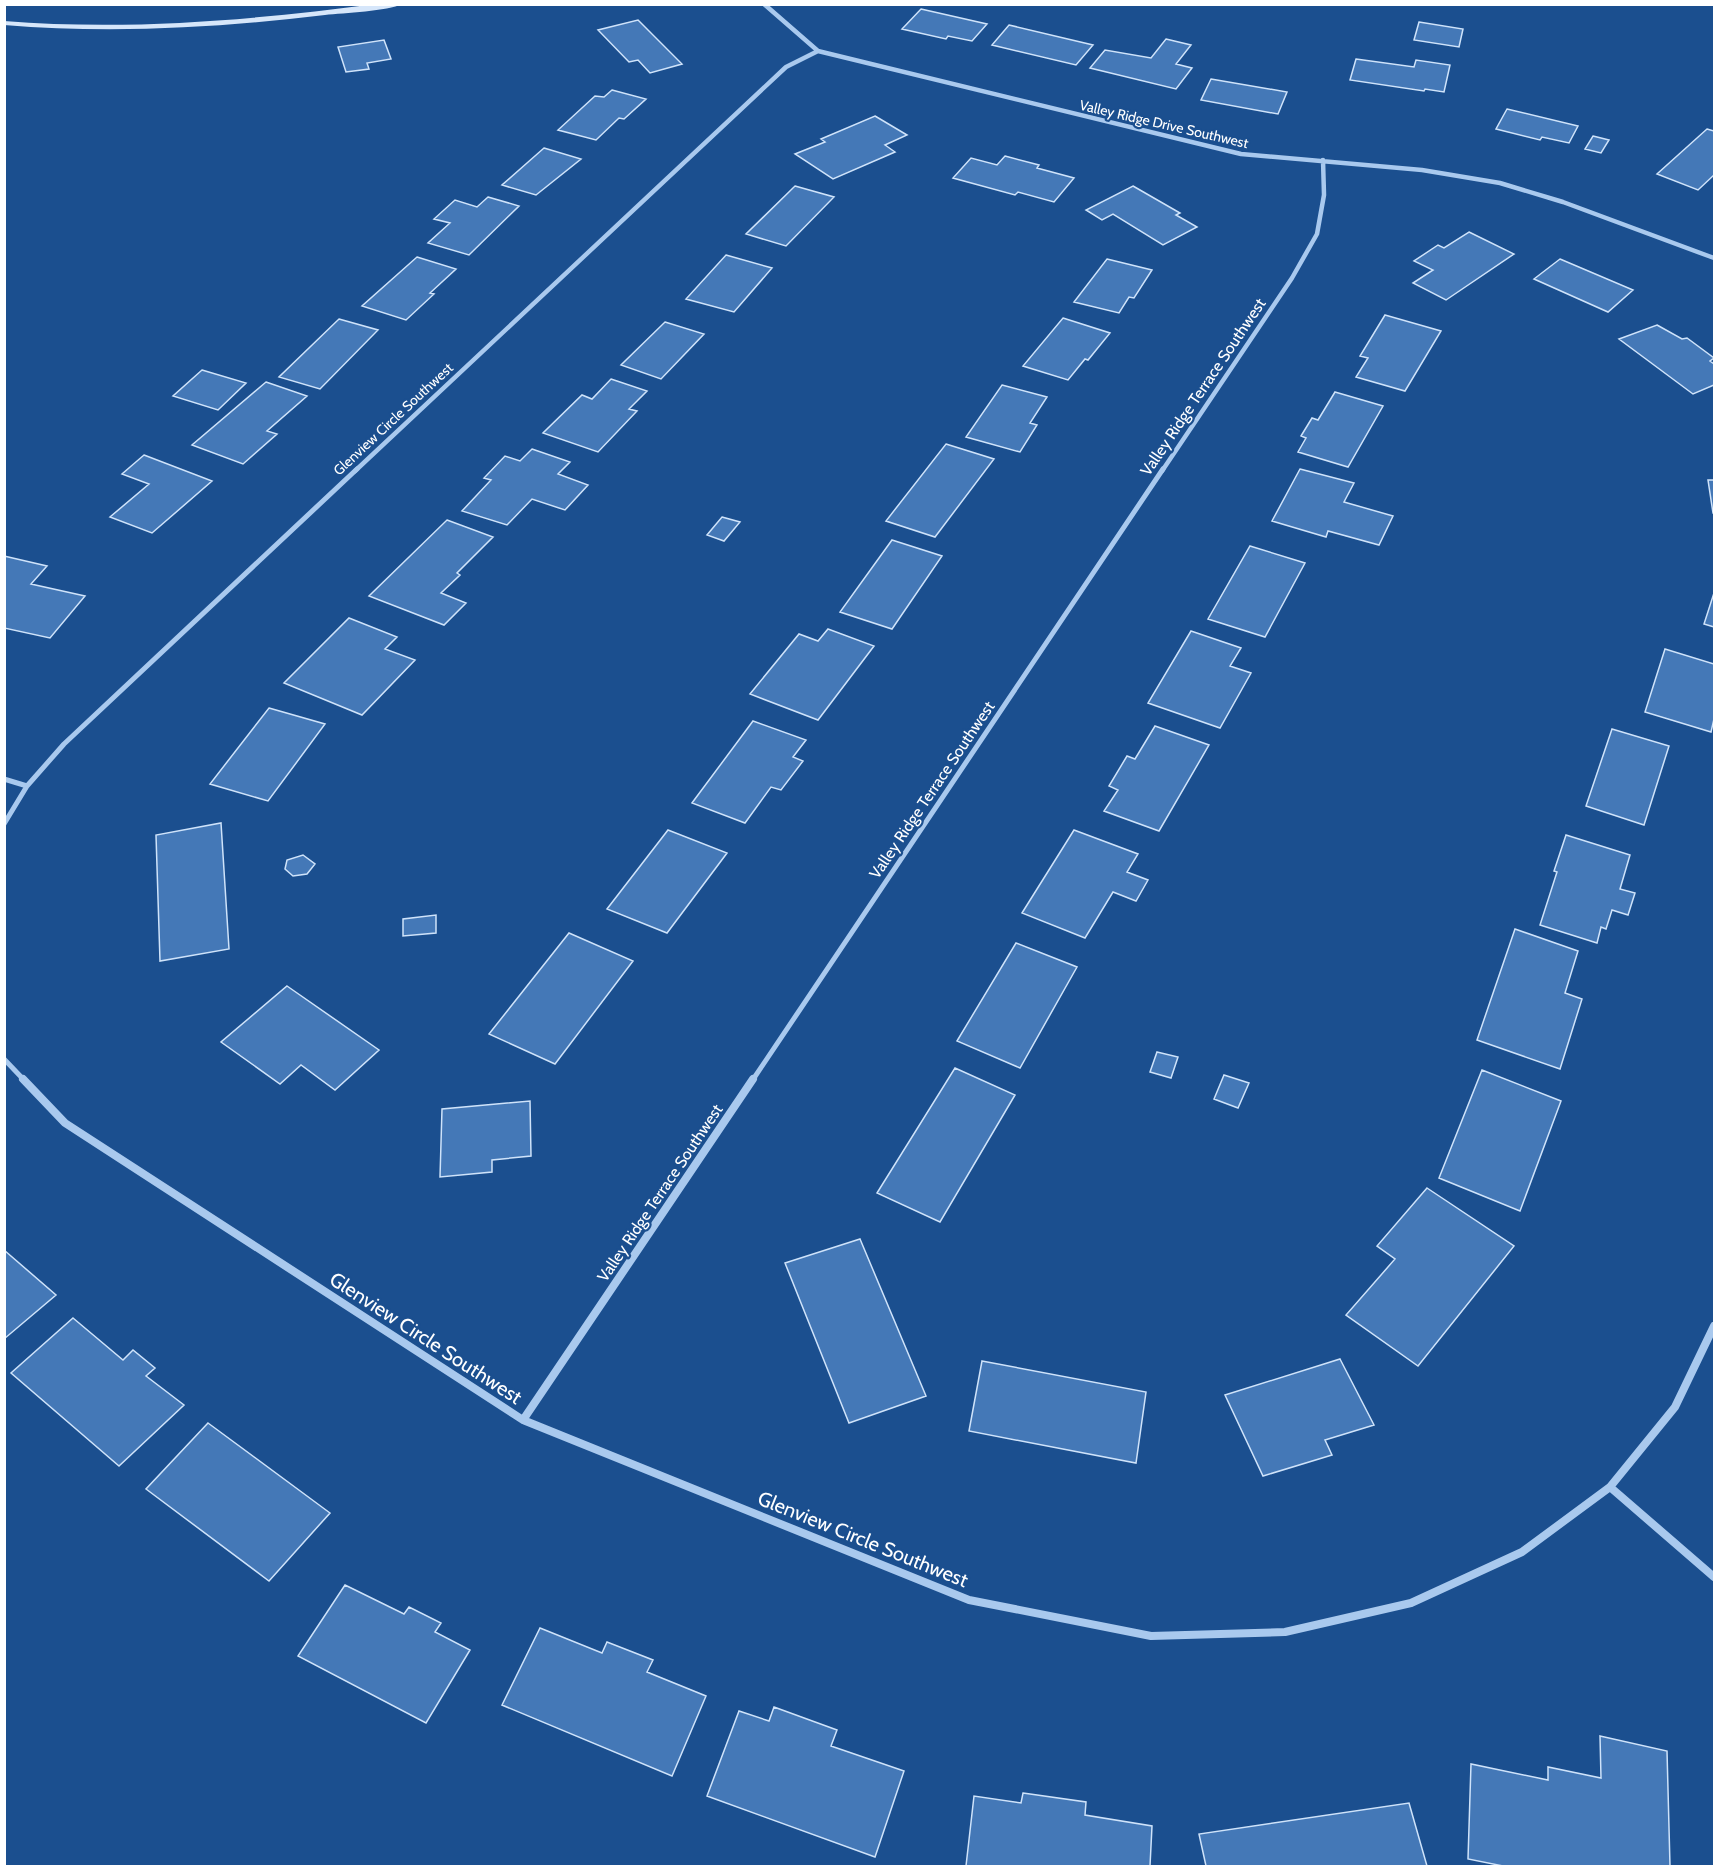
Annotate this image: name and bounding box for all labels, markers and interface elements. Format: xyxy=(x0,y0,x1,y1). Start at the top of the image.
street label: Valley Ridge Drive Southwest xyxy=(1078,96,1250,152)
street label: Valley Ridge Terrace Southwest xyxy=(1136,294,1270,479)
street label: Glenview Circle Southwest xyxy=(329,359,457,479)
street label: Valley Ridge Terrace Southwest xyxy=(865,697,999,882)
street label: Valley Ridge Terrace Southwest xyxy=(593,1100,727,1285)
street label: Glenview Circle Southwest xyxy=(325,1267,527,1409)
street label: Glenview Circle Southwest xyxy=(755,1486,972,1592)

